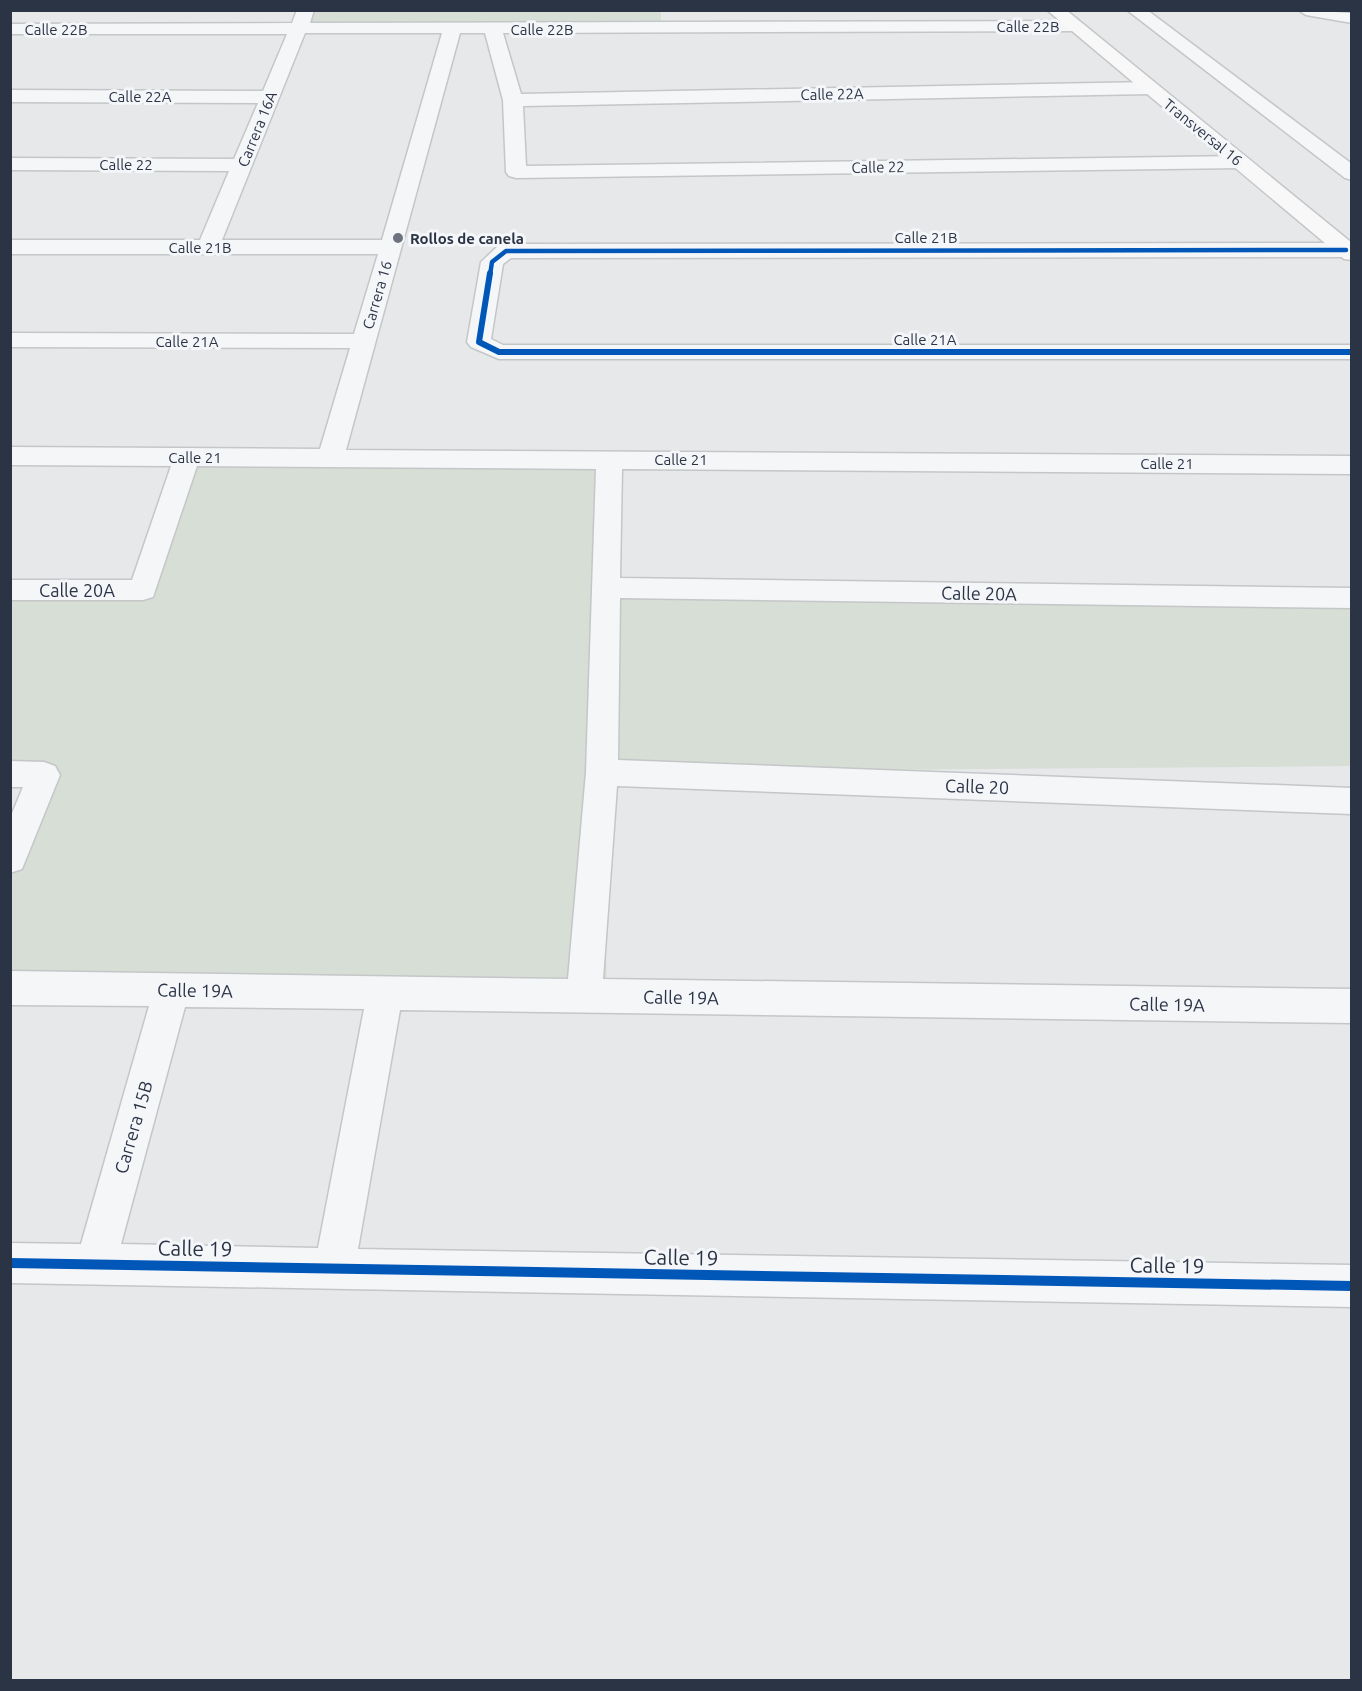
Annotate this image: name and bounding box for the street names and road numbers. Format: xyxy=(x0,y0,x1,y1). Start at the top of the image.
street label: Calle 22B xyxy=(997,18,1059,35)
street label: Calle 22B xyxy=(25,21,87,38)
street label: Calle 22B xyxy=(511,21,573,38)
street label: Calle 22A xyxy=(800,85,864,103)
street label: Calle 22A xyxy=(108,88,172,105)
street label: Carrera 16A xyxy=(234,88,280,169)
street label: Transversal 16 xyxy=(1160,95,1246,169)
street label: Calle 22 xyxy=(99,156,153,173)
street label: Calle 22 xyxy=(851,158,905,176)
street label: Calle 21B xyxy=(895,229,957,246)
street label: Calle 21B xyxy=(169,239,231,256)
street label: Carrera 16 xyxy=(359,259,395,331)
street label: Calle 21A xyxy=(893,331,957,348)
street label: Calle 21A xyxy=(155,333,219,350)
street label: Calle 21 xyxy=(168,449,222,466)
street label: Calle 21 xyxy=(654,451,708,468)
street label: Calle 21 xyxy=(1140,455,1194,472)
street label: Calle 20A xyxy=(39,580,115,600)
street label: Calle 20A xyxy=(941,582,1017,604)
street label: Calle 20 xyxy=(945,775,1009,797)
street label: Calle 19A xyxy=(157,979,233,1001)
street label: Calle 19A xyxy=(643,986,719,1008)
street label: Calle 19A xyxy=(1129,993,1205,1015)
street label: Carrera 15B xyxy=(110,1078,156,1176)
street label: Calle 19 xyxy=(157,1235,233,1261)
street label: Calle 19 xyxy=(643,1244,719,1270)
street label: Calle 19 xyxy=(1129,1252,1205,1278)

